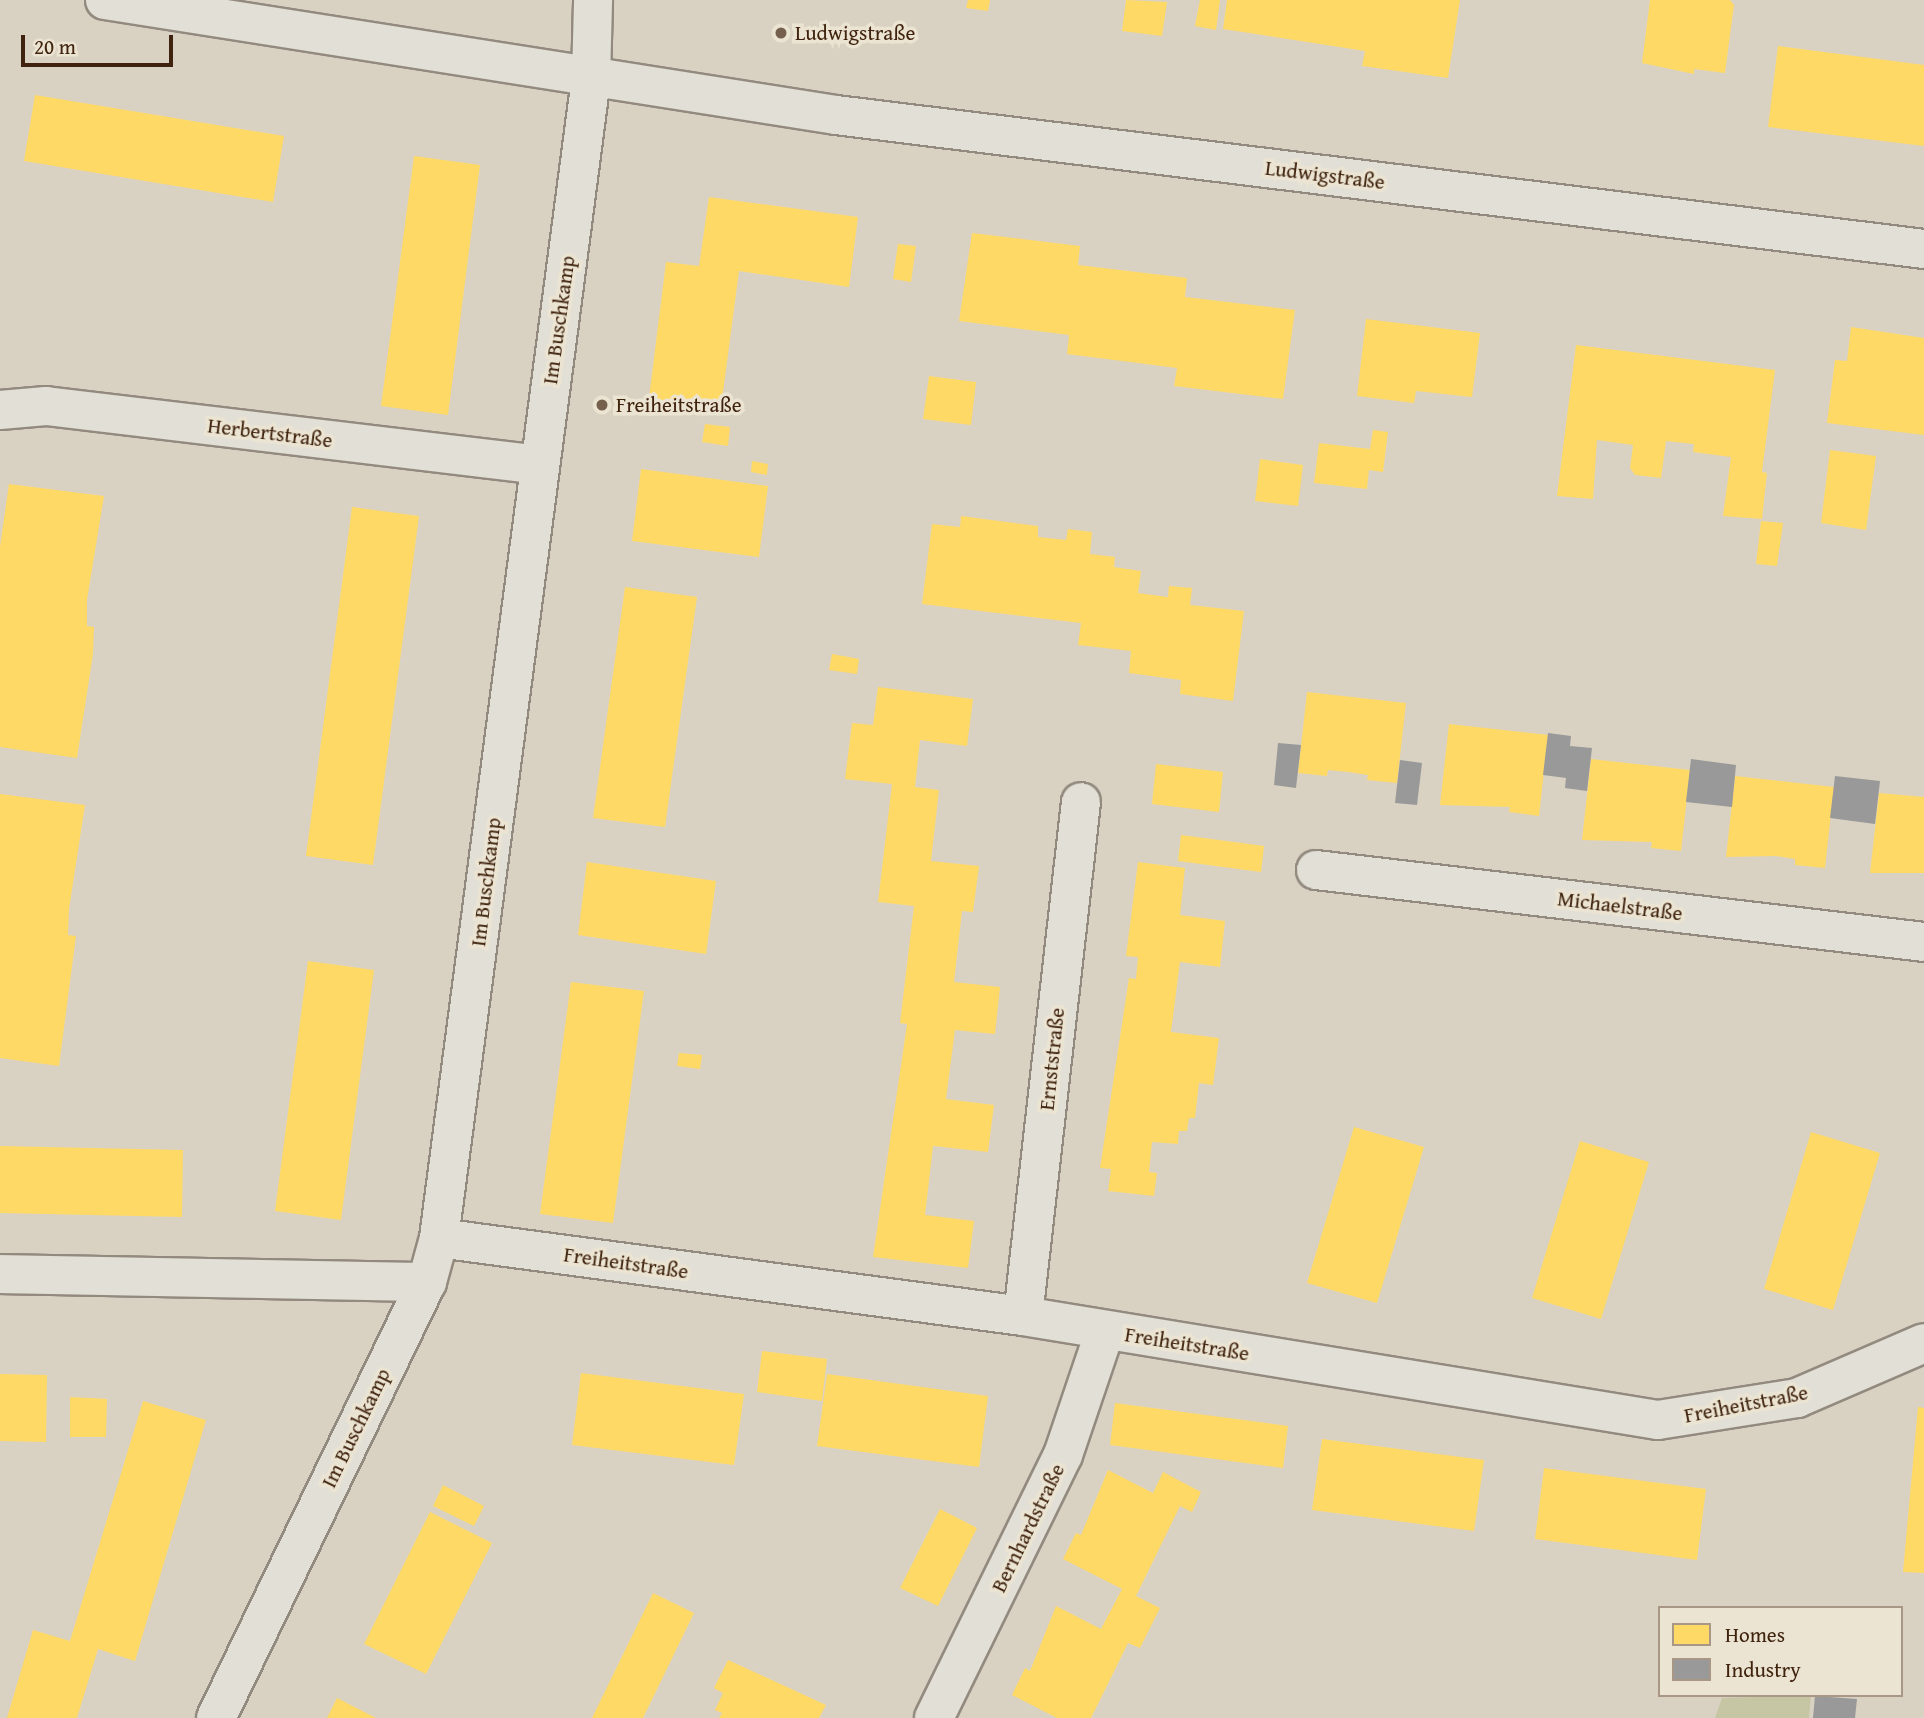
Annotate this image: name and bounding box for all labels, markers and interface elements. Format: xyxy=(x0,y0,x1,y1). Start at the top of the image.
place label: Ludwigstraße xyxy=(795,20,915,46)
scale bar xyxy=(24,21,177,65)
marker: Ludwigstraße xyxy=(773,25,789,41)
text: 20 m xyxy=(34,31,76,62)
street label: Ludwigstraße xyxy=(1264,155,1386,195)
street label: Im Buschkamp xyxy=(537,254,581,386)
place label: Freiheitstraße xyxy=(616,392,742,418)
marker: Freiheitstraße xyxy=(594,397,610,413)
street label: Herbertstraße xyxy=(206,413,334,453)
street label: Im Buschkamp xyxy=(466,816,506,948)
street label: Michaelstraße xyxy=(1556,886,1684,926)
street label: Ernststraße xyxy=(1034,1006,1070,1112)
street label: Freiheitstraße xyxy=(562,1242,690,1284)
street label: Freiheitstraße xyxy=(1123,1322,1251,1366)
street label: Im Buschkamp xyxy=(316,1364,396,1492)
street label: Freiheitstraße xyxy=(1682,1380,1810,1428)
street label: Bernhardstraße xyxy=(986,1460,1070,1596)
legend xyxy=(1658,1606,1903,1697)
text: Homes xyxy=(1725,1619,1785,1650)
text: Industry xyxy=(1725,1654,1801,1685)

